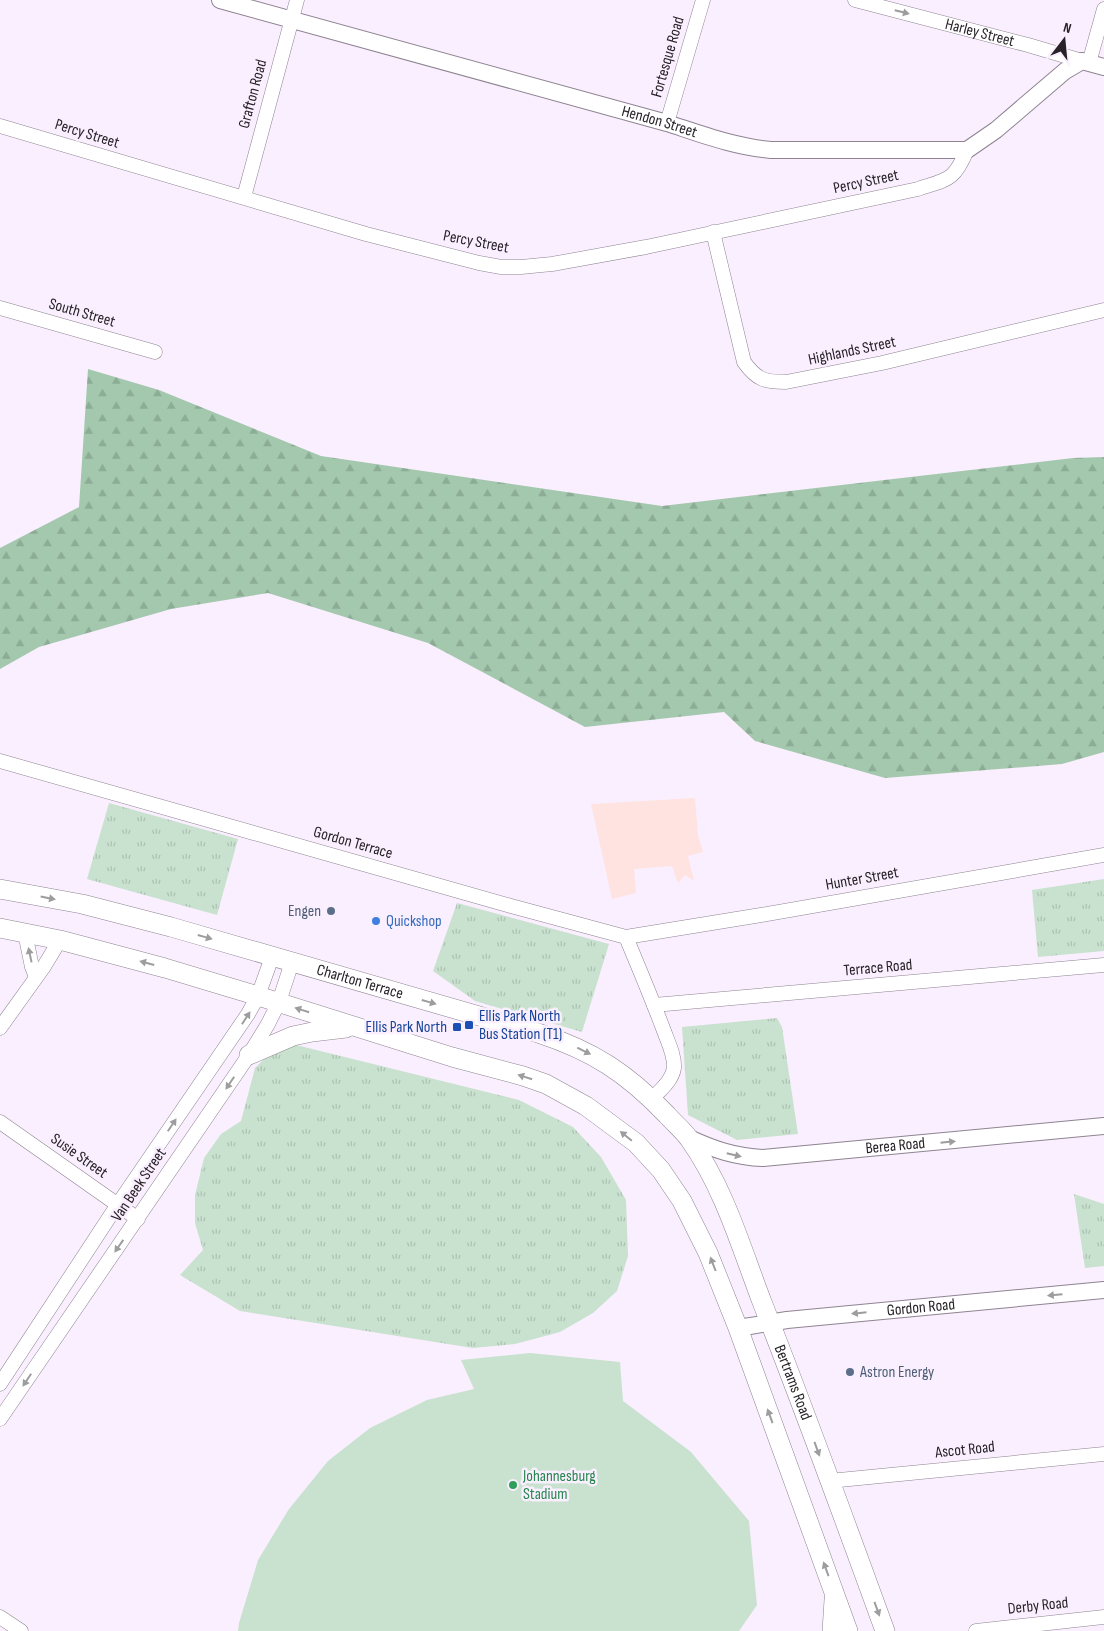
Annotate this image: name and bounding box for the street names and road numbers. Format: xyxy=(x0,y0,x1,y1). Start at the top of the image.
street label: Fortesque Road xyxy=(647,14,689,100)
street label: Harley Street xyxy=(943,14,1017,51)
street label: Grafton Road xyxy=(235,57,271,131)
street label: Hendon Street xyxy=(620,101,700,142)
street label: Percy Street xyxy=(53,115,122,153)
street label: Percy Street xyxy=(832,166,901,198)
street label: Percy Street xyxy=(442,226,510,258)
street label: South Street xyxy=(47,294,118,332)
street label: Highlands Street xyxy=(806,332,898,370)
street label: Gordon Terrace xyxy=(311,823,395,863)
street label: Hunter Street xyxy=(824,863,900,895)
street label: Terrace Road xyxy=(843,956,913,980)
street label: Charlton Terrace xyxy=(315,960,405,1003)
street label: Susie Street xyxy=(47,1130,111,1182)
street label: Berea Road xyxy=(865,1133,926,1158)
street label: Van Beek Street xyxy=(107,1144,171,1225)
street label: Gordon Road xyxy=(886,1295,956,1320)
street label: Bertrams Road xyxy=(770,1342,816,1423)
street label: Ascot Road xyxy=(933,1437,996,1463)
street label: Derby Road xyxy=(1007,1593,1069,1619)

